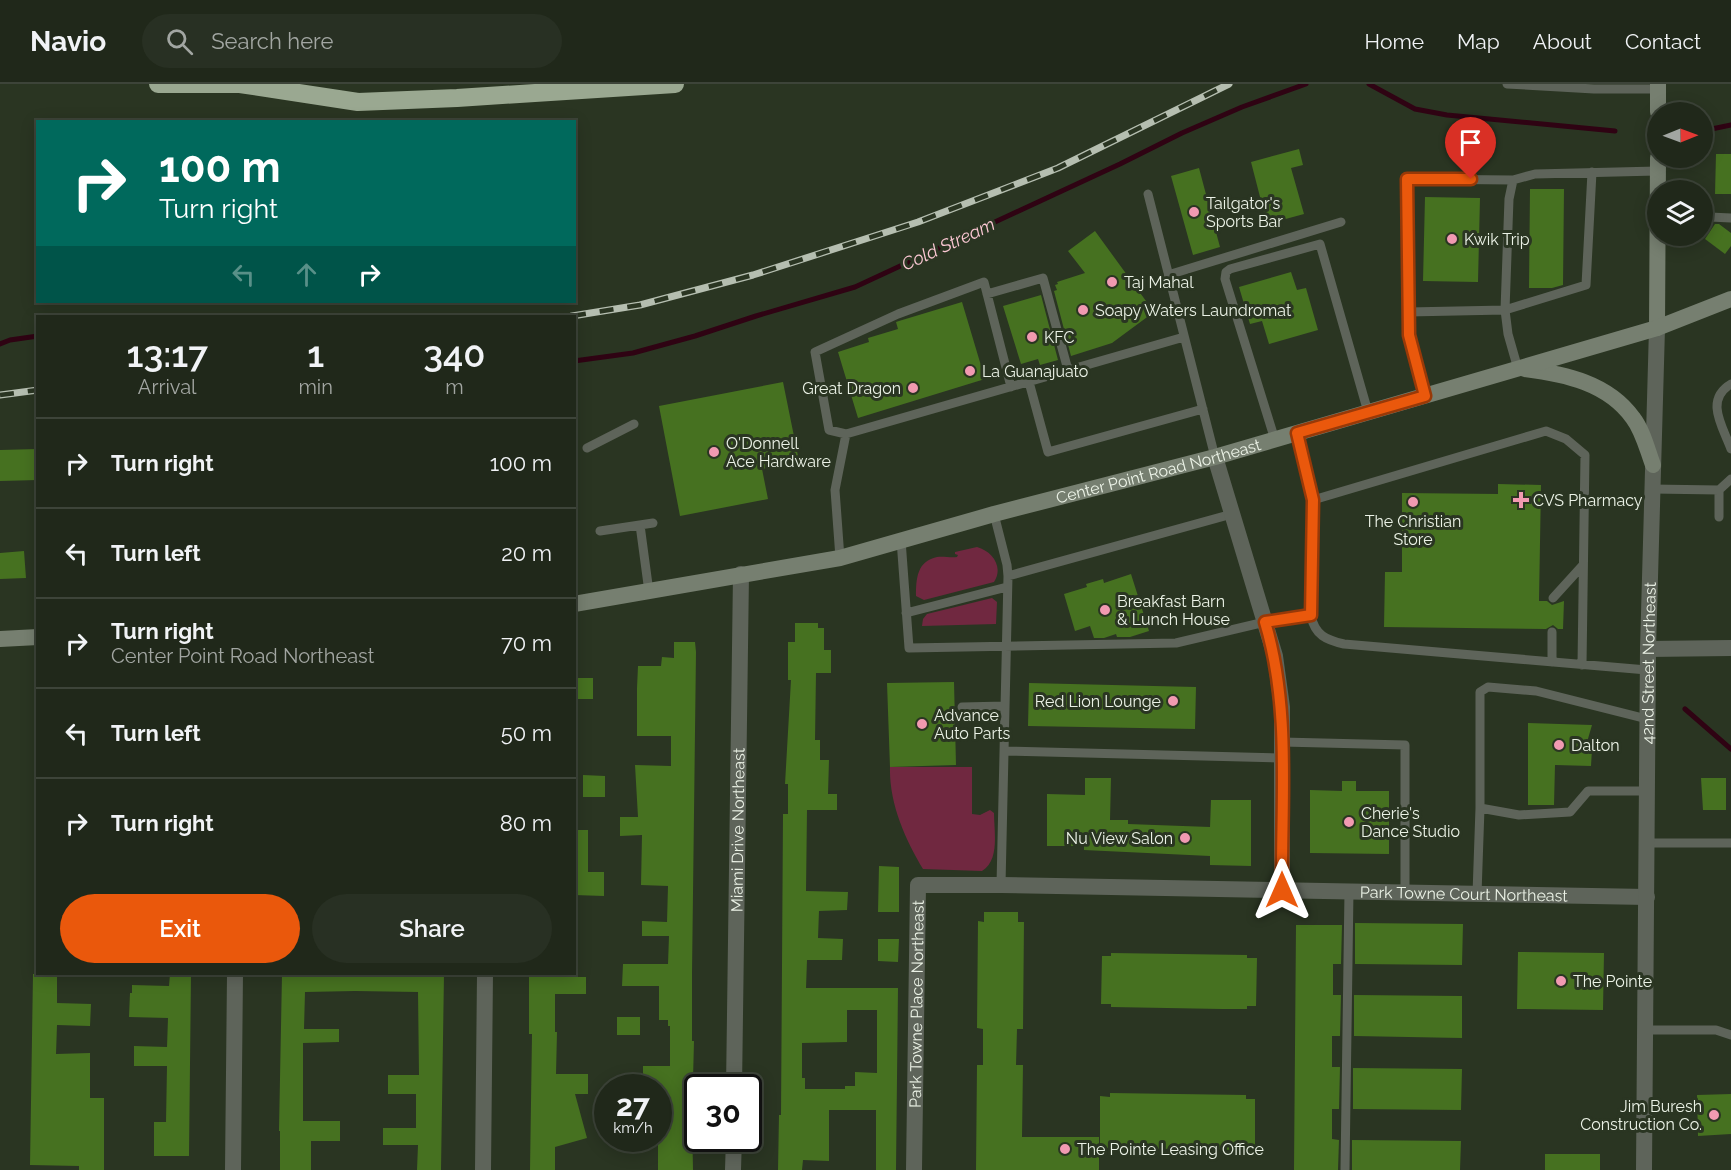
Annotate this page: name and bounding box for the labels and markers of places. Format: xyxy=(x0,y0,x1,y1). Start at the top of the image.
pin xyxy=(1445,117,1496,179)
place label: Tailgator's Sports Bar xyxy=(1206,194,1283,231)
marker: Tailgator's Sports Bar xyxy=(1187,205,1201,219)
place label: Kwik Trip xyxy=(1464,230,1530,249)
marker: Kwik Trip xyxy=(1445,232,1459,246)
place label: Taj Mahal xyxy=(1124,273,1194,292)
marker: Taj Mahal xyxy=(1105,275,1119,289)
place label: Soapy Waters Laundromat xyxy=(1095,301,1292,320)
marker: Soapy Waters Laundromat xyxy=(1076,303,1090,317)
place label: KFC xyxy=(1044,328,1074,347)
marker: KFC xyxy=(1025,330,1039,344)
place label: La Guanajuato xyxy=(982,362,1088,381)
marker: La Guanajuato xyxy=(963,364,977,378)
place label: Great Dragon xyxy=(802,379,901,398)
marker: Great Dragon xyxy=(906,381,920,395)
place label: O'Donnell Ace Hardware xyxy=(726,434,831,471)
marker: O'Donnell Ace Hardware xyxy=(707,445,721,459)
place label: CVS Pharmacy xyxy=(1533,491,1643,510)
marker: CVS Pharmacy xyxy=(1514,493,1528,507)
marker: The Christian Store xyxy=(1406,495,1420,509)
place label: The Christian Store xyxy=(1365,512,1461,549)
place label: Breakfast Barn & Lunch House xyxy=(1117,592,1230,629)
marker: Breakfast Barn & Lunch House xyxy=(1098,603,1112,617)
place label: Red Lion Lounge xyxy=(1035,692,1161,711)
marker: Red Lion Lounge xyxy=(1166,694,1180,708)
place label: Advance Auto Parts xyxy=(934,706,1011,743)
marker: Advance Auto Parts xyxy=(915,717,929,731)
place label: Dalton xyxy=(1571,736,1620,755)
marker: Dalton xyxy=(1552,738,1566,752)
place label: Cherie's Dance Studio xyxy=(1361,804,1460,841)
marker: Cherie's Dance Studio xyxy=(1342,815,1356,829)
place label: Nu View Salon xyxy=(1066,829,1173,848)
marker: Nu View Salon xyxy=(1178,831,1192,845)
place label: The Pointe xyxy=(1573,972,1652,991)
marker: The Pointe xyxy=(1554,974,1568,988)
place label: Jim Buresh Construction Co. xyxy=(1580,1097,1702,1134)
marker: Jim Buresh Construction Co. xyxy=(1707,1108,1721,1122)
place label: The Pointe Leasing Office xyxy=(1077,1140,1264,1159)
marker: The Pointe Leasing Office xyxy=(1058,1142,1072,1156)

